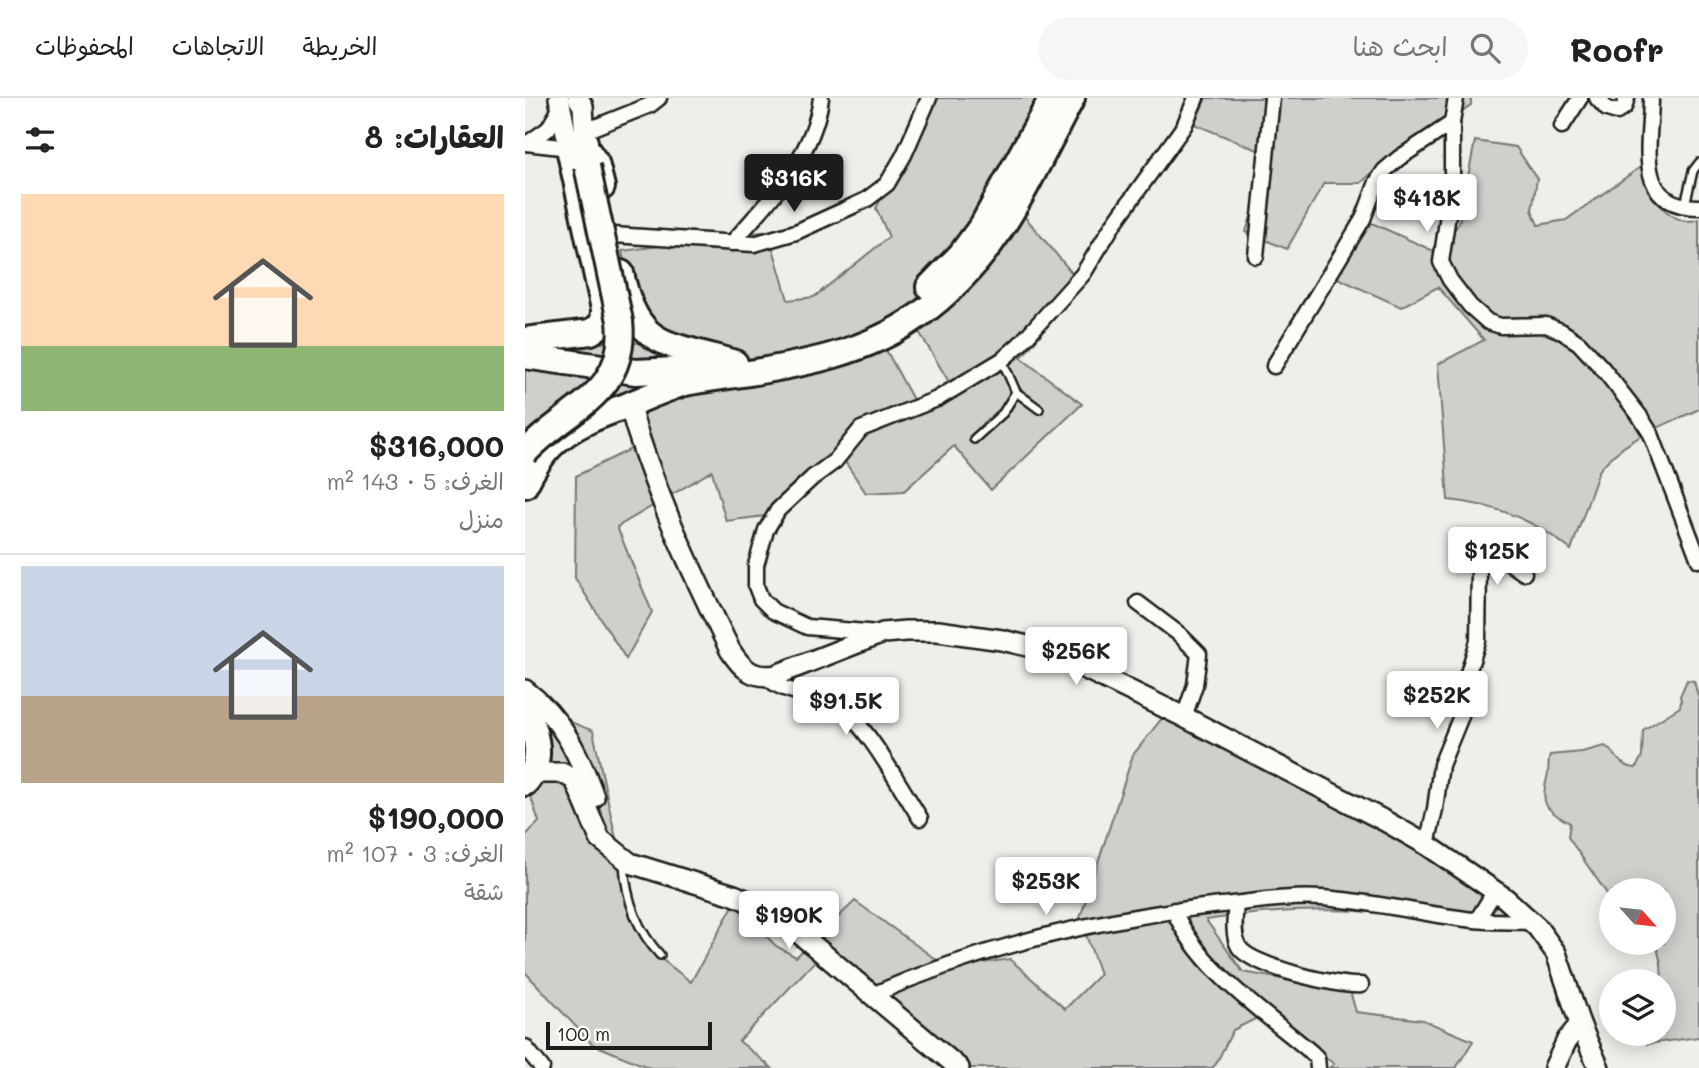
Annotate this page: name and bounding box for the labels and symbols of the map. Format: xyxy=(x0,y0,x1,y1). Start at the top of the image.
pin: $316K xyxy=(745,155,843,214)
pin: $418K xyxy=(1378,174,1476,234)
pin: $125K xyxy=(1448,528,1546,587)
pin: $256K xyxy=(1027,628,1125,687)
pin: $252K xyxy=(1388,672,1486,731)
pin: $91.5K xyxy=(789,678,903,737)
pin: $253K xyxy=(997,858,1095,917)
north arrow xyxy=(1599,878,1677,956)
pin: $190K xyxy=(740,892,838,951)
scale bar xyxy=(546,1019,712,1051)

